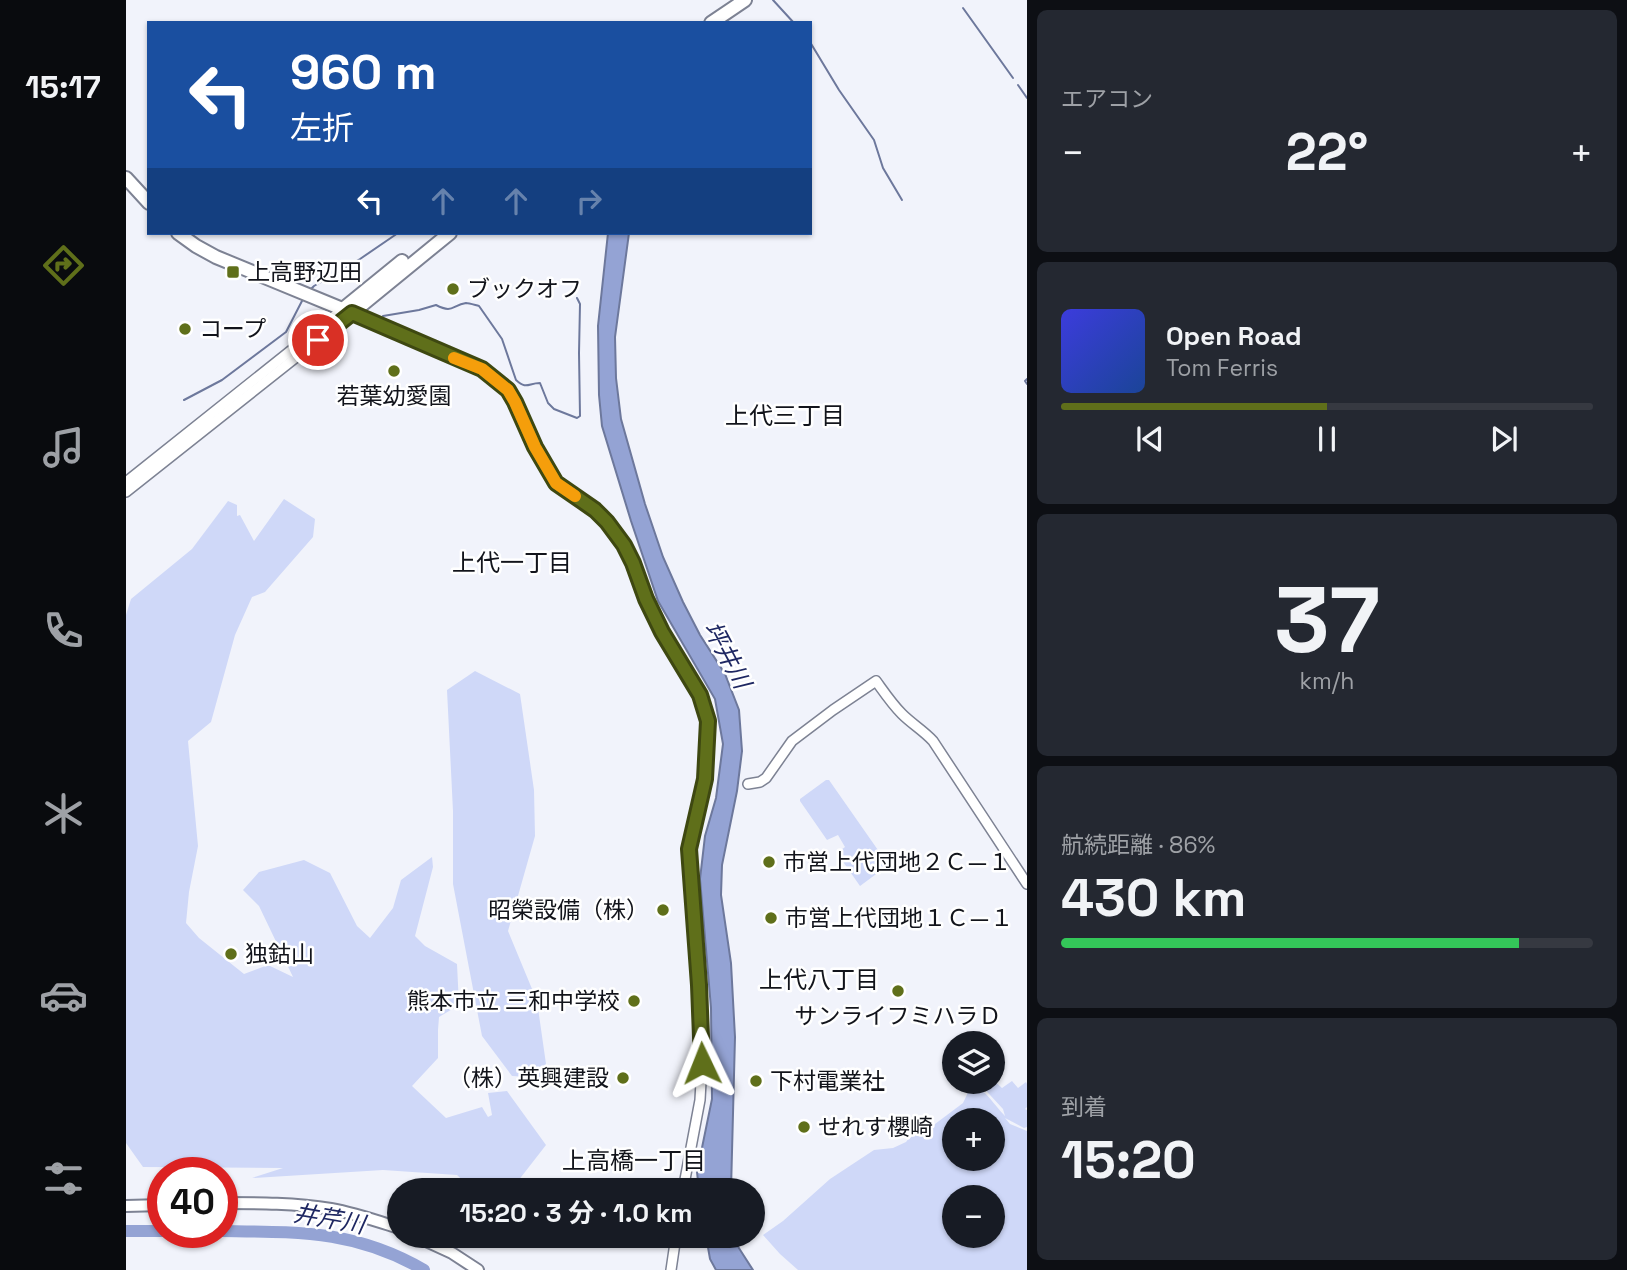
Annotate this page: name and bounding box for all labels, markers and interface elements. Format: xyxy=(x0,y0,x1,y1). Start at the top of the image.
text: 960 m xyxy=(290,41,437,103)
icon: left xyxy=(175,49,266,140)
text: 15:17 xyxy=(25,67,101,107)
text: エアコン xyxy=(1061,84,1153,114)
text: 左折 xyxy=(290,108,354,148)
text: 22° xyxy=(1286,119,1368,185)
text: − xyxy=(1061,129,1085,177)
text: + xyxy=(1569,129,1593,177)
icon: left xyxy=(351,182,389,220)
icon: ahead xyxy=(424,182,462,220)
icon: ahead xyxy=(497,182,535,220)
icon: right xyxy=(570,182,608,220)
icon: directions xyxy=(39,241,88,290)
place label: 上高野辺田 xyxy=(247,257,362,287)
marker: 上高野辺田 xyxy=(225,264,241,280)
place label: ブックオフ xyxy=(467,274,582,304)
marker: ブックオフ xyxy=(445,281,461,297)
pin xyxy=(288,310,348,370)
place label: コープ xyxy=(199,314,267,344)
text: Open Road xyxy=(1166,319,1302,353)
marker: コープ xyxy=(177,321,193,337)
icon: arrive xyxy=(299,321,337,359)
text: Tom Ferris xyxy=(1166,353,1278,383)
marker: 若葉幼愛園 xyxy=(386,363,402,379)
place label: 若葉幼愛園 xyxy=(337,381,452,411)
district label: 上代三丁目 xyxy=(725,400,845,431)
icon: previous xyxy=(1131,420,1169,458)
icon: pause xyxy=(1308,420,1346,458)
icon: next xyxy=(1485,420,1523,458)
icon: music xyxy=(39,423,88,472)
district label: 上代一丁目 xyxy=(452,547,572,578)
text: 37 xyxy=(1274,562,1380,679)
icon: phone xyxy=(39,606,88,655)
water label: 坪井川 xyxy=(697,616,759,696)
text: km/h xyxy=(1300,666,1354,696)
icon: climate xyxy=(39,789,88,838)
text: 航続距離 · 86% xyxy=(1061,830,1215,860)
place label: 市営上代団地２Ｃ―１ xyxy=(783,847,1011,877)
marker: 市営上代団地２Ｃ―１ xyxy=(761,854,777,870)
text: 430 km xyxy=(1061,865,1246,931)
place label: 昭榮設備（株） xyxy=(488,895,649,925)
marker: 昭榮設備（株） xyxy=(655,902,671,918)
place label: 市営上代団地１Ｃ―１ xyxy=(785,903,1013,933)
marker: 市営上代団地１Ｃ―１ xyxy=(763,910,779,926)
place label: 独鈷山 xyxy=(245,939,314,969)
marker: 独鈷山 xyxy=(223,946,239,962)
district label: 上代八丁目 xyxy=(759,964,879,995)
icon: car xyxy=(39,971,88,1020)
marker: サンライフミハラＤ xyxy=(890,983,906,999)
place label: 熊本市立 三和中学校 xyxy=(407,986,620,1016)
marker: 熊本市立 三和中学校 xyxy=(626,993,642,1009)
place label: サンライフミハラＤ xyxy=(795,1001,1002,1031)
position arrow xyxy=(665,1026,739,1100)
map controls xyxy=(942,1031,1005,1248)
button: layers xyxy=(942,1031,1005,1094)
place label: （株）英興建設 xyxy=(448,1063,609,1093)
place label: 下村電業社 xyxy=(770,1066,885,1096)
marker: （株）英興建設 xyxy=(615,1070,631,1086)
marker: 下村電業社 xyxy=(748,1073,764,1089)
text: 到着 xyxy=(1061,1092,1107,1122)
button: + xyxy=(942,1108,1005,1171)
place label: せれす櫻崎 xyxy=(818,1112,933,1142)
marker: せれす櫻崎 xyxy=(796,1119,812,1135)
text: 15:20 xyxy=(1061,1127,1196,1193)
district label: 上高橋一丁目 xyxy=(562,1145,706,1176)
icon: filters xyxy=(39,1154,88,1203)
speed limit sign: 40 xyxy=(147,1157,238,1248)
button: − xyxy=(942,1185,1005,1248)
text: 15:20 · 3 分 · 1.0 km xyxy=(459,1196,693,1230)
water label: 井芹川 xyxy=(291,1197,370,1241)

